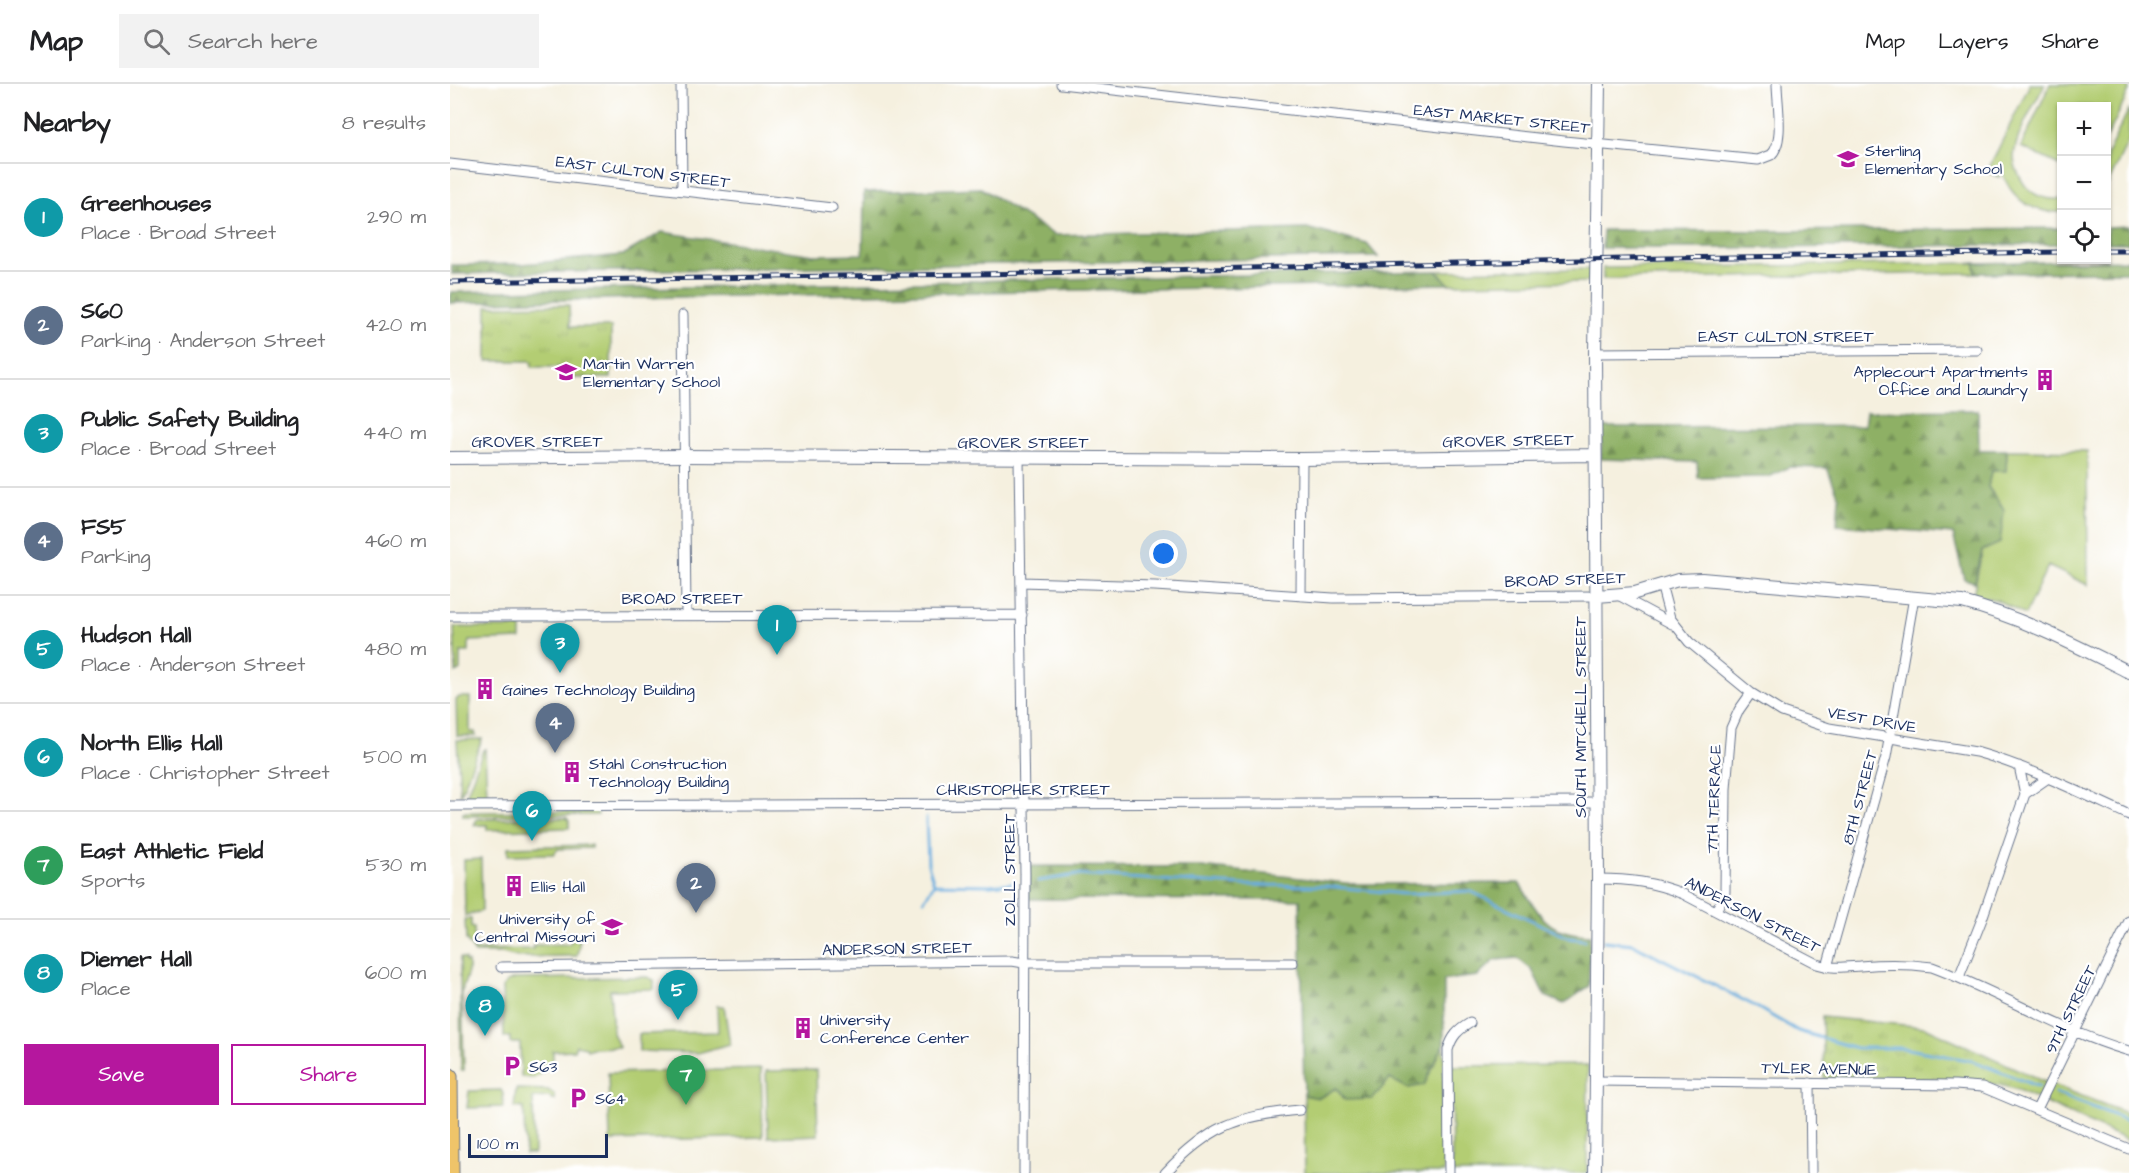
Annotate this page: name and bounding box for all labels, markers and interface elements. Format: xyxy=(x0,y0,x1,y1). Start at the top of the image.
search box xyxy=(119,14,539,68)
text: Map xyxy=(30,22,83,61)
icon: search xyxy=(140,25,173,58)
text: Search here xyxy=(188,26,318,57)
text: Map xyxy=(1865,27,1905,56)
text: Layers xyxy=(1938,27,2008,56)
text: Share xyxy=(2041,27,2099,56)
street label: EAST MARKET STREET xyxy=(1413,99,1591,139)
map controls xyxy=(2057,102,2111,264)
button: + xyxy=(2057,102,2111,156)
text: Nearby xyxy=(24,105,111,141)
text: 8 results xyxy=(342,109,426,137)
place label: Sterling Elementary School xyxy=(1865,140,2002,181)
school or university icon: Sterling Elementary School xyxy=(1836,147,1860,171)
street label: EAST CULTON STREET xyxy=(554,150,731,194)
button: − xyxy=(2057,156,2111,210)
text: Greenhouses xyxy=(81,188,212,219)
text: 1 xyxy=(42,203,45,231)
text: 290 m xyxy=(367,203,426,231)
button: locate xyxy=(2057,210,2111,264)
text: Place · Broad Street xyxy=(81,219,276,247)
text: S60 xyxy=(81,296,123,327)
text: 2 xyxy=(38,311,49,339)
text: 420 m xyxy=(365,311,426,339)
street label: EAST CULTON STREET xyxy=(1698,326,1874,348)
text: Parking · Anderson Street xyxy=(81,327,325,355)
place label: Martin Warren Elementary School xyxy=(583,353,720,394)
school or university icon: Martin Warren Elementary School xyxy=(554,360,578,384)
place label: Applecourt Apartments Office and Laundry xyxy=(1854,361,2028,402)
building icon: Applecourt Apartments Office and Laundry xyxy=(2033,368,2057,392)
text: Public Safety Building xyxy=(81,404,299,435)
text: 3 xyxy=(38,419,49,447)
text: 440 m xyxy=(363,419,426,447)
street label: GROVER STREET xyxy=(1442,429,1574,453)
street label: GROVER STREET xyxy=(471,431,603,453)
street label: GROVER STREET xyxy=(957,432,1089,454)
text: Place · Broad Street xyxy=(81,435,276,463)
text: FS5 xyxy=(81,512,126,543)
text: 4 xyxy=(37,527,50,555)
text: 460 m xyxy=(364,527,426,555)
your location xyxy=(1149,539,1178,568)
text: Parking xyxy=(81,543,151,571)
street label: BROAD STREET xyxy=(1504,567,1626,593)
street label: BROAD STREET xyxy=(621,588,743,610)
pin: 1 xyxy=(758,606,796,655)
street label: SOUTH MITCHELL STREET xyxy=(1570,616,1592,818)
text: Hudson Hall xyxy=(81,620,191,651)
pin: 3 xyxy=(540,624,580,673)
text: 5 xyxy=(36,635,51,663)
text: 480 m xyxy=(363,635,426,663)
text: Place · Anderson Street xyxy=(81,651,305,679)
building icon: Gaines Technology Building xyxy=(473,677,497,701)
place label: Gaines Technology Building xyxy=(502,679,695,702)
street label: VEST DRIVE xyxy=(1826,701,1919,739)
pin: 4 xyxy=(536,704,574,753)
text: North Ellis Hall xyxy=(81,728,222,759)
text: 6 xyxy=(37,743,50,771)
text: 500 m xyxy=(363,743,426,771)
street label: 7TH TERRACE xyxy=(1701,744,1727,854)
street label: 8TH STREET xyxy=(1837,748,1883,847)
place label: Stahl Construction Technology Building xyxy=(589,753,729,794)
text: Place · Christopher Street xyxy=(81,759,329,787)
building icon: Stahl Construction Technology Building xyxy=(560,760,584,784)
street label: CHRISTOPHER STREET xyxy=(936,779,1110,801)
pin: 6 xyxy=(512,792,551,841)
street label: ZOLL STREET xyxy=(999,814,1021,926)
text: East Athletic Field xyxy=(81,836,263,867)
text: 7 xyxy=(37,851,50,879)
text: 530 m xyxy=(365,851,426,879)
pin: 2 xyxy=(676,864,716,913)
text: Sports xyxy=(81,867,145,895)
street label: ANDERSON STREET xyxy=(1681,871,1824,959)
building icon: Ellis Hall xyxy=(502,874,526,898)
place label: Ellis Hall xyxy=(531,876,585,898)
place label: University of Central Missouri xyxy=(475,908,596,948)
school or university icon: University of Central Missouri xyxy=(600,915,624,939)
street label: ANDERSON STREET xyxy=(822,937,972,961)
text: Diemer Hall xyxy=(81,944,192,975)
text: 8 xyxy=(37,959,50,987)
text: 600 m xyxy=(365,959,426,987)
street label: 9TH STREET xyxy=(2040,962,2102,1057)
pin: 5 xyxy=(658,970,698,1020)
text: Place xyxy=(81,975,131,1003)
pin: 8 xyxy=(465,986,504,1036)
place label: University Conference Center xyxy=(820,1009,969,1049)
building icon: University Conference Center xyxy=(791,1016,815,1040)
button: Save xyxy=(24,1044,219,1105)
button: Share xyxy=(231,1044,426,1105)
parking icon: S63 xyxy=(500,1054,524,1078)
place label: S63 xyxy=(529,1056,557,1078)
pin: 7 xyxy=(666,1056,706,1105)
street label: TYLER AVENUE xyxy=(1761,1057,1877,1081)
parking icon: S64 xyxy=(566,1086,590,1110)
place label: S64 xyxy=(595,1088,626,1110)
scale bar xyxy=(468,1131,608,1158)
text: 100 m xyxy=(477,1133,518,1155)

